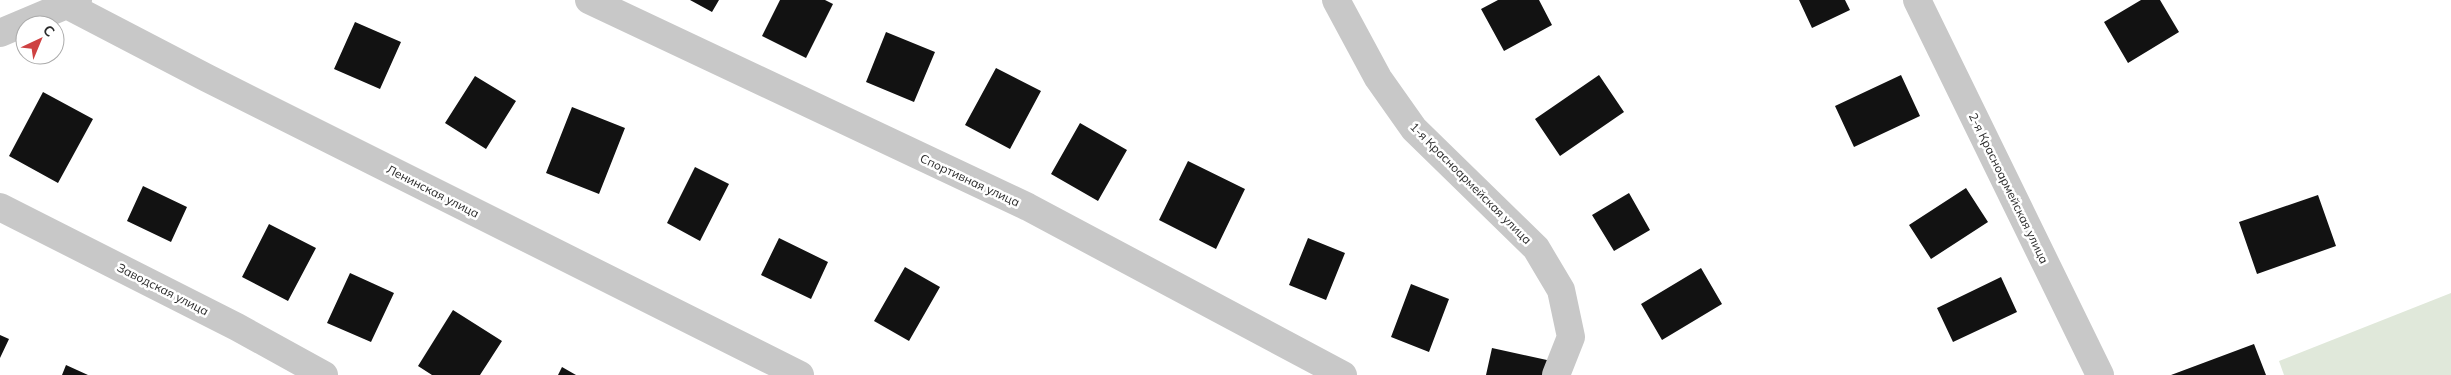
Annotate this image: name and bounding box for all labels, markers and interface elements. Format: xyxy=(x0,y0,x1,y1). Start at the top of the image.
north arrow xyxy=(15,15,65,65)
text: С xyxy=(39,21,59,40)
street label: 2-я Красноармейская улица xyxy=(1966,110,2052,266)
street label: 1-я Красноармейская улица xyxy=(1407,119,1535,247)
street label: Спортивная улица xyxy=(918,150,1022,210)
street label: Ленинская улица xyxy=(384,161,482,221)
street label: Заводская улица xyxy=(115,259,211,319)

